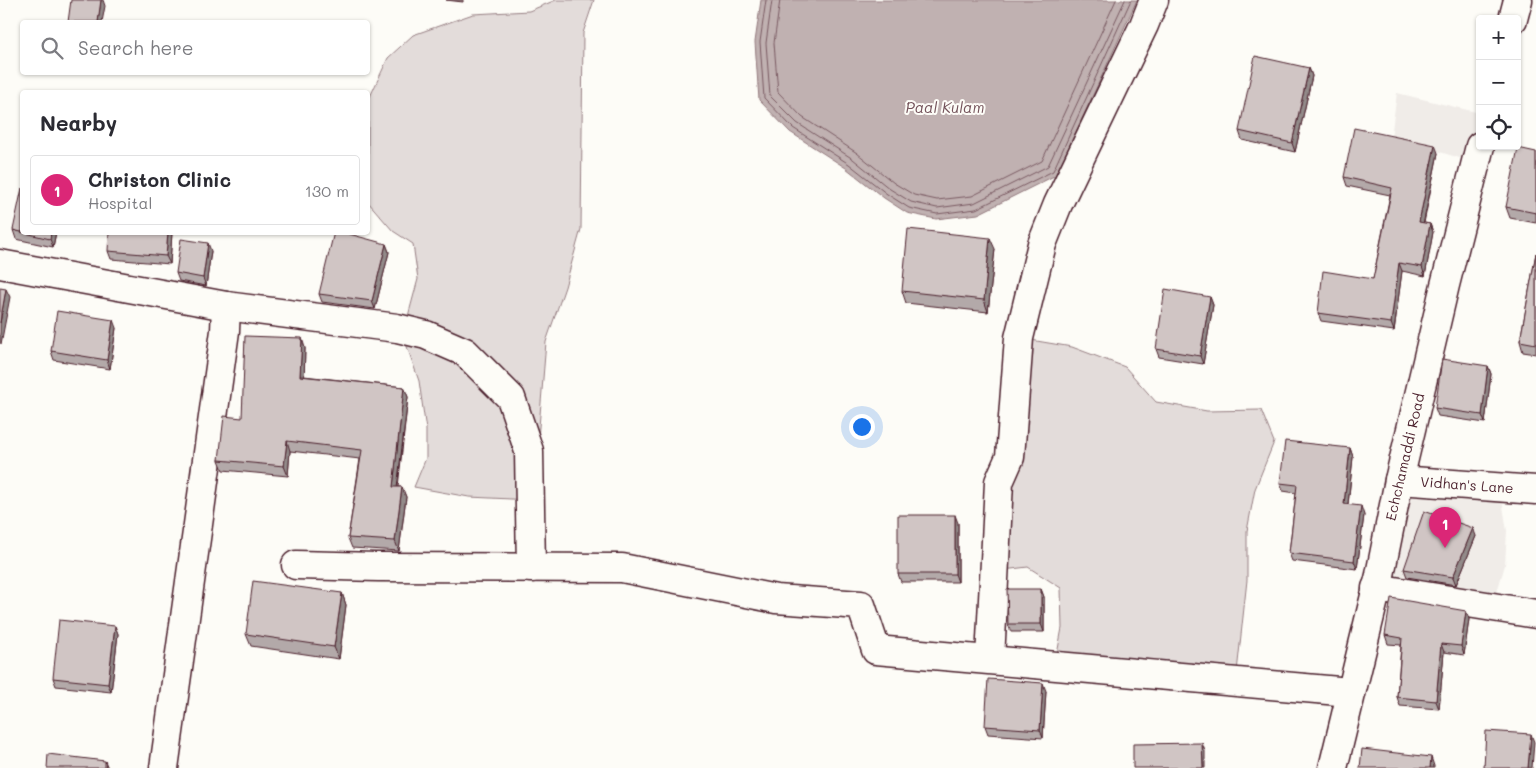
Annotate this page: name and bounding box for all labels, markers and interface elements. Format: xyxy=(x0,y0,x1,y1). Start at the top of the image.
map controls xyxy=(1476,15,1521,150)
button: + xyxy=(1476,15,1521,60)
search box xyxy=(20,20,370,75)
icon: search xyxy=(38,34,66,62)
text: Search here xyxy=(78,35,194,60)
button: − xyxy=(1476,60,1521,105)
water label: Paal Kulam xyxy=(906,97,984,117)
button: locate xyxy=(1476,105,1521,150)
text: Nearby xyxy=(40,109,117,136)
text: Christon Clinic xyxy=(88,167,231,192)
text: 1 xyxy=(53,180,61,201)
text: 130 m xyxy=(305,180,349,201)
text: Hospital xyxy=(88,192,152,213)
street label: Echchamaddi Road xyxy=(1381,391,1428,522)
your location xyxy=(849,414,875,440)
street label: Vidhan's Lane xyxy=(1420,472,1514,497)
pin: 1 xyxy=(1429,507,1461,548)

